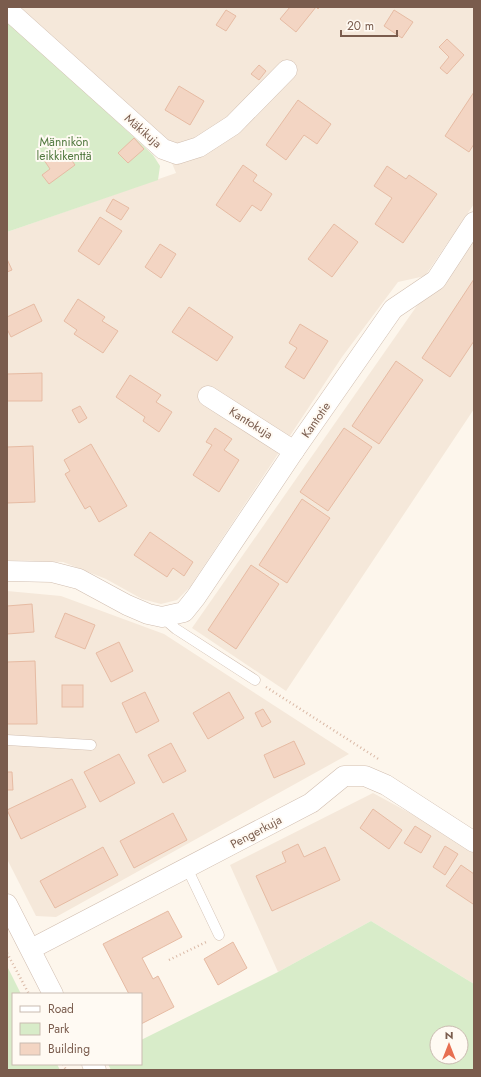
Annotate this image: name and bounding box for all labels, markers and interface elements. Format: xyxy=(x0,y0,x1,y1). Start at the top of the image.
scale bar xyxy=(341,12,397,38)
text: 20 m xyxy=(347,17,374,35)
street label: Mäkikuja xyxy=(120,110,166,152)
park label: Männikön leikkikenttä xyxy=(37,133,92,165)
street label: Kantotie xyxy=(297,398,335,442)
street label: Kantokuja xyxy=(226,403,277,444)
street label: Pengerkuja xyxy=(227,811,285,853)
legend xyxy=(12,993,142,1065)
text: Road xyxy=(48,1000,74,1018)
text: Park xyxy=(48,1020,70,1038)
north arrow xyxy=(429,1025,469,1065)
text: N xyxy=(445,1027,453,1043)
text: Building xyxy=(48,1040,90,1058)

